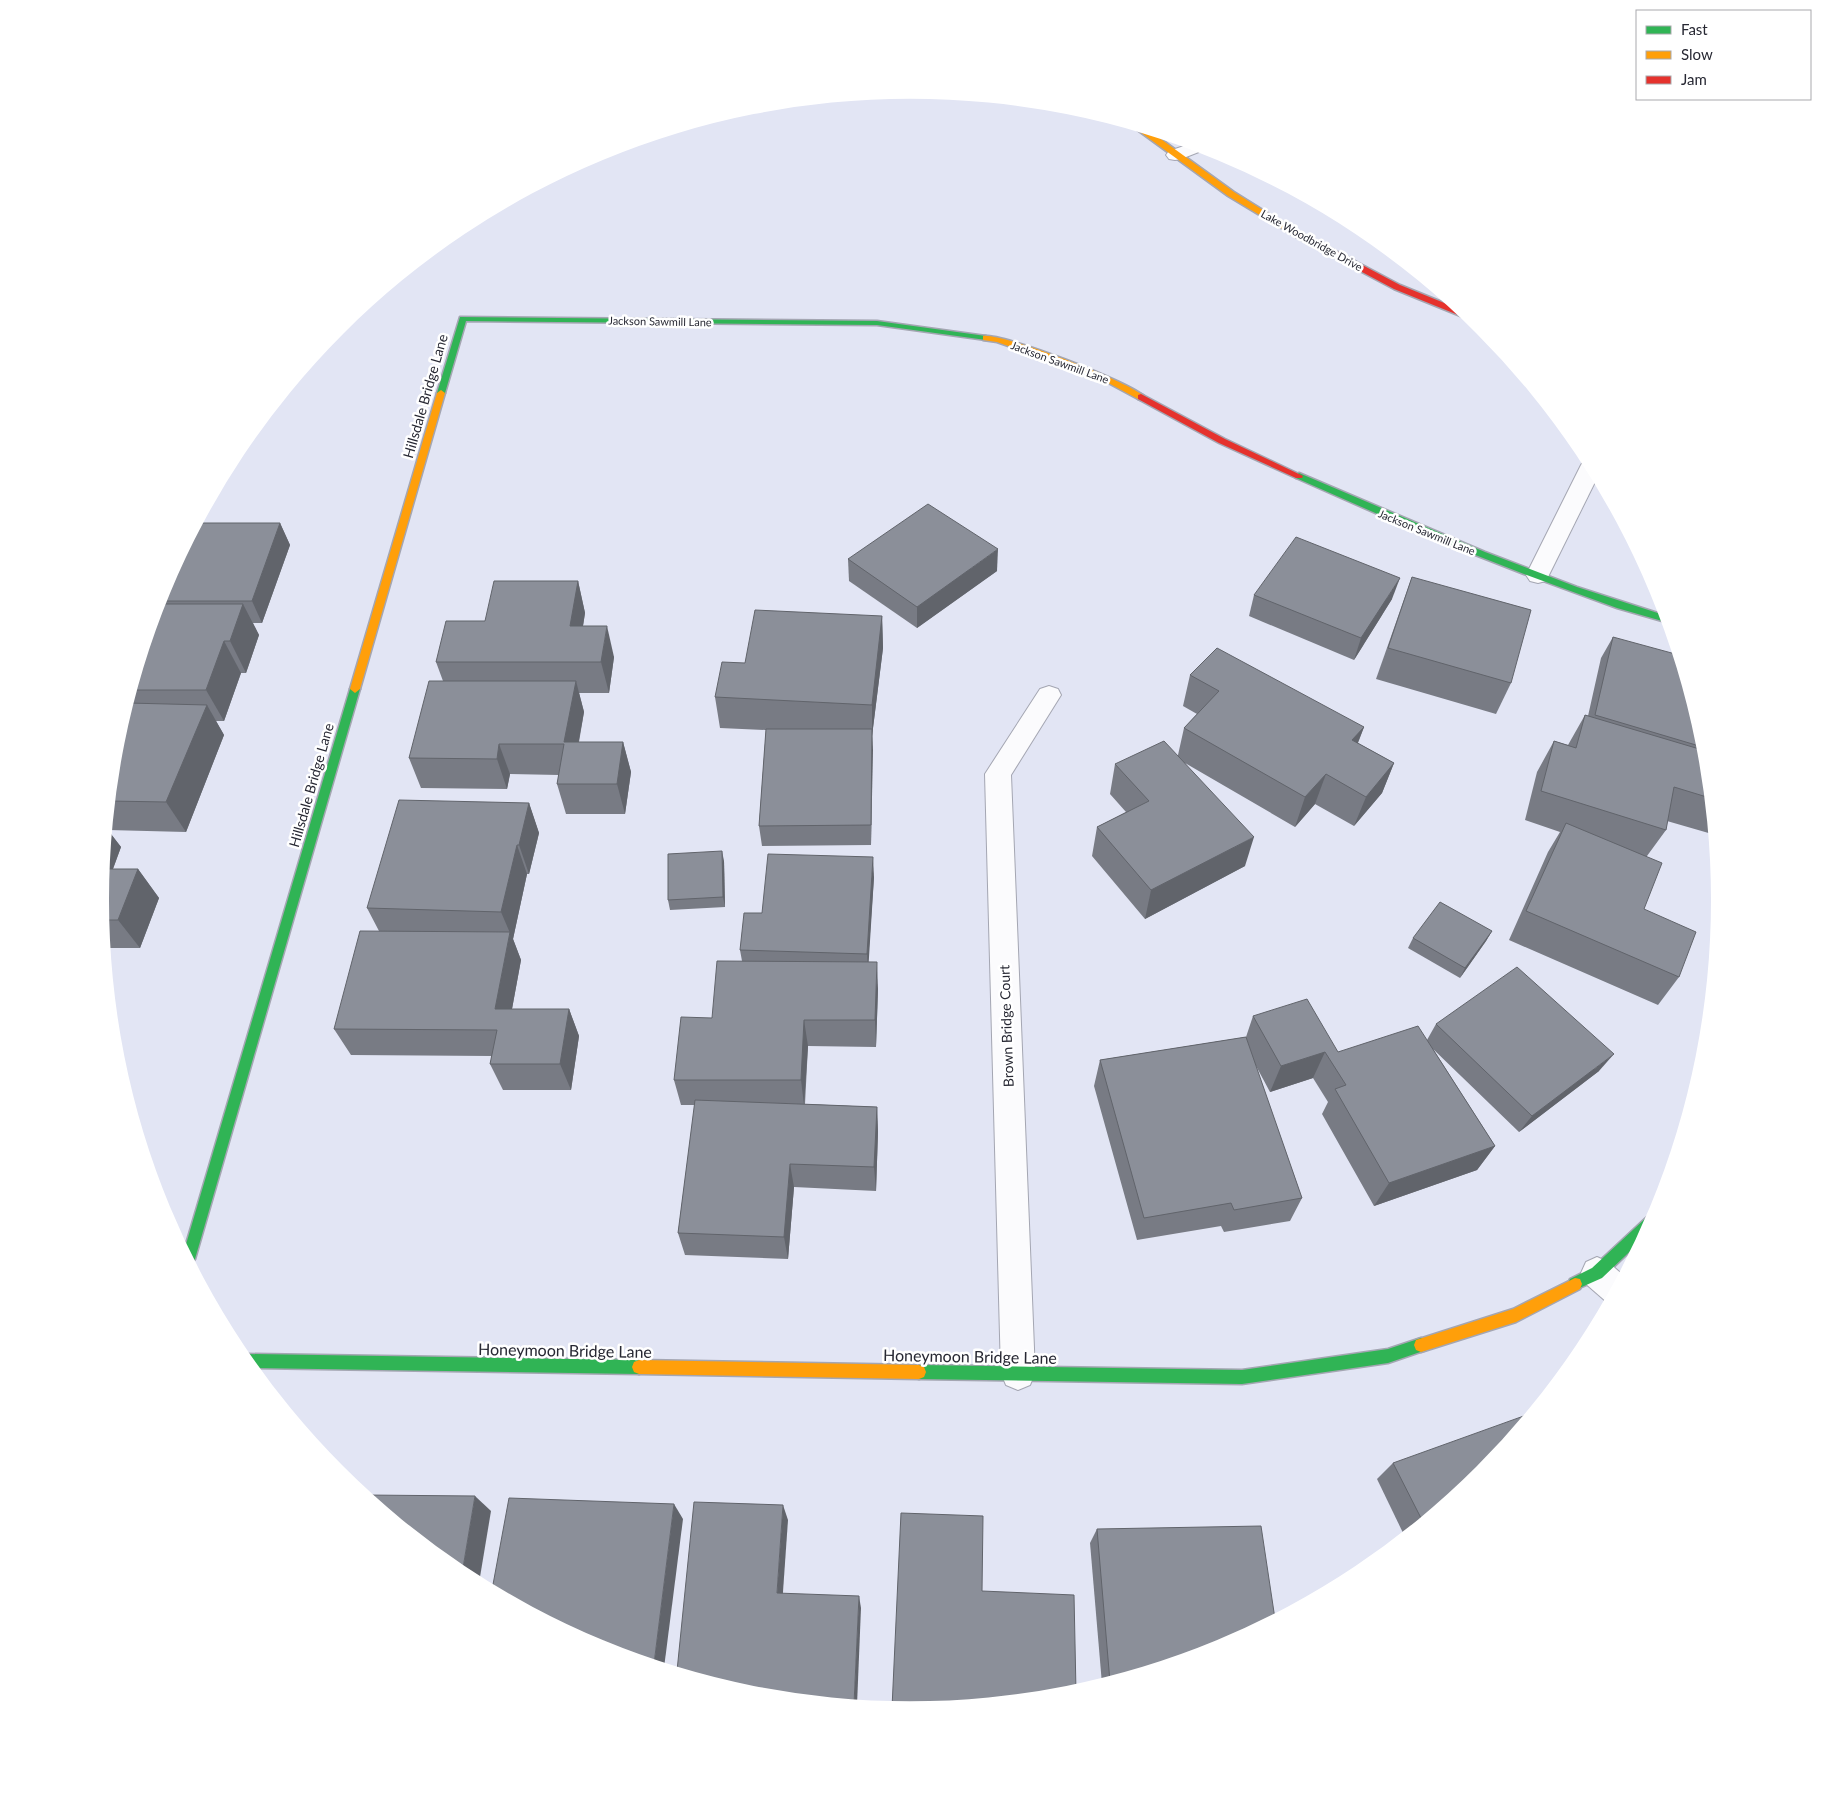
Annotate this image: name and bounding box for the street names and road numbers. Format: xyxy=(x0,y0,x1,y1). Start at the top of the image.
street label: Lake Woodbridge Drive xyxy=(1259,207,1365,273)
street label: Jackson Sawmill Lane xyxy=(608,314,712,328)
street label: Hillsdale Bridge Lane xyxy=(399,332,451,460)
street label: Jackson Sawmill Lane xyxy=(1009,338,1111,386)
street label: Jackson Sawmill Lane xyxy=(1377,507,1478,557)
street label: Hillsdale Bridge Lane xyxy=(285,721,337,849)
street label: Brown Bridge Court xyxy=(995,965,1017,1087)
street label: Honeymoon Bridge Lane xyxy=(478,1339,652,1361)
street label: Honeymoon Bridge Lane xyxy=(883,1345,1057,1367)

